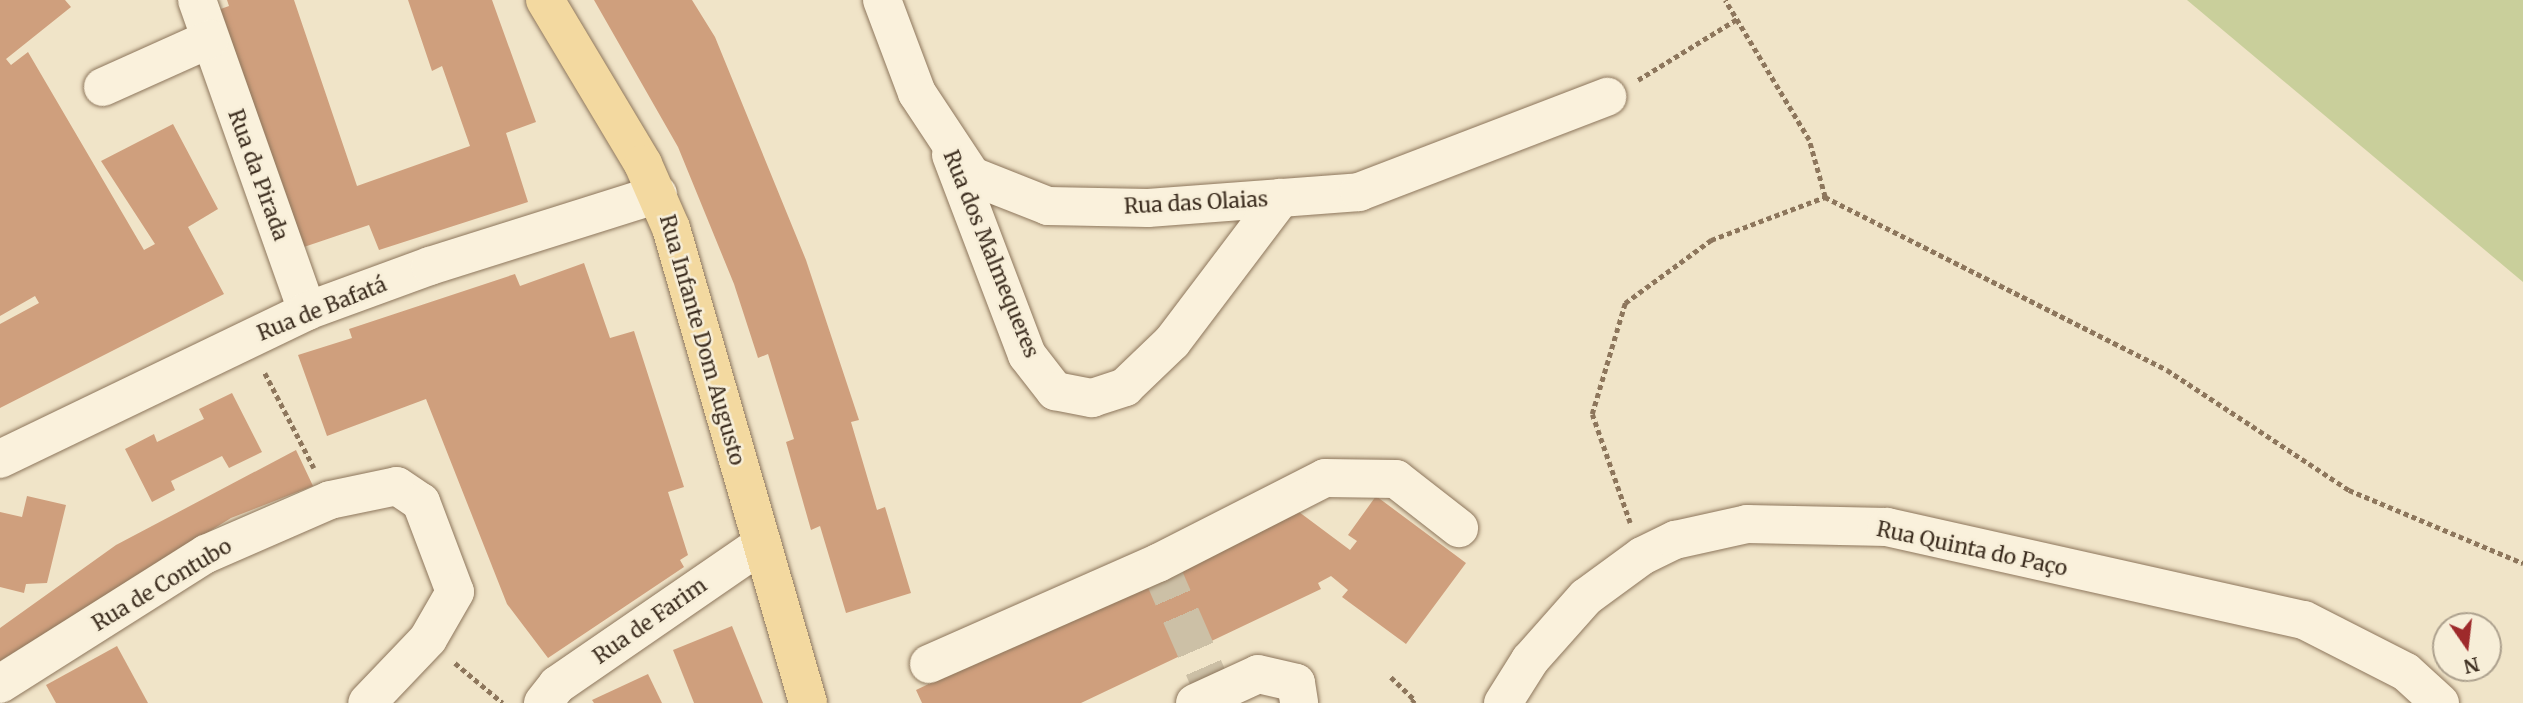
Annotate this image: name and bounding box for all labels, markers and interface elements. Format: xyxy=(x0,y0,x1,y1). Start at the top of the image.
street label: Rua da Pirada xyxy=(223,106,293,244)
street label: Rua dos Malmequeres xyxy=(938,147,1044,361)
street label: Rua das Olaias xyxy=(1123,187,1269,219)
street label: Rua Infante Dom Augusto xyxy=(654,212,750,468)
street label: Rua de Bafatá xyxy=(254,272,390,346)
street label: Rua Quinta do Paço xyxy=(1874,516,2070,582)
street label: Rua de Contubo xyxy=(88,533,236,637)
street label: Rua de Farim xyxy=(588,573,712,669)
north arrow xyxy=(2432,612,2502,682)
text: N xyxy=(2461,652,2482,679)

